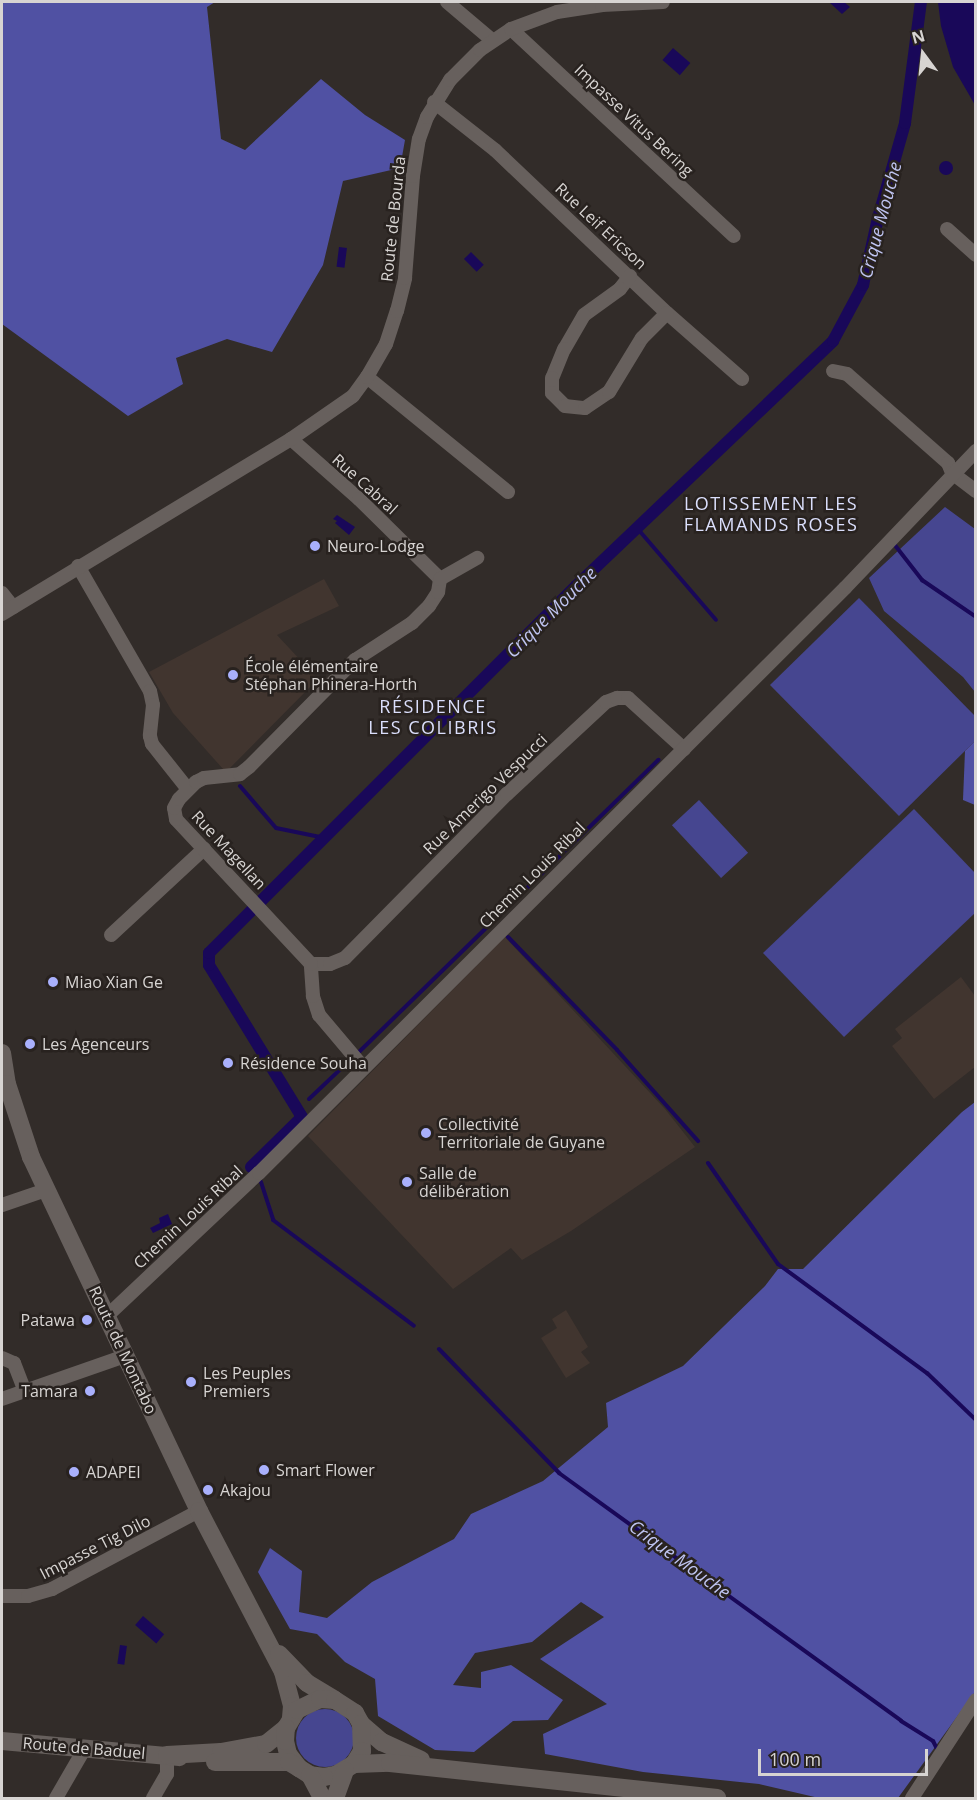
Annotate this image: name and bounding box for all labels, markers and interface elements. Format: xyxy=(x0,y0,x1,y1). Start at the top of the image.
north arrow xyxy=(893,24,953,84)
text: N xyxy=(909,24,927,49)
street label: Impasse Vitus Bering xyxy=(571,60,697,180)
street label: Route de Bourda xyxy=(377,155,409,283)
water label: Crique Mouche xyxy=(854,159,906,281)
street label: Rue Leif Ericson xyxy=(551,179,651,273)
street label: Rue Cabral xyxy=(328,450,402,518)
district label: LOTISSEMENT LES FLAMANDS ROSES xyxy=(684,493,858,536)
place label: Neuro-Lodge xyxy=(327,536,425,556)
marker: Neuro-Lodge xyxy=(308,539,322,553)
water label: Crique Mouche xyxy=(501,562,601,662)
place label: École élémentaire Stéphan Phinera-Horth xyxy=(245,656,417,694)
marker: École élémentaire Stéphan Phinera-Horth xyxy=(226,668,240,682)
district label: RÉSIDENCE LES COLIBRIS xyxy=(368,696,498,738)
street label: Rue Amerigo Vespucci xyxy=(419,730,551,858)
street label: Rue Magellan xyxy=(188,807,270,893)
street label: Chemin Louis Ribal xyxy=(475,818,589,932)
place label: Miao Xian Ge xyxy=(65,972,163,992)
marker: Miao Xian Ge xyxy=(46,975,60,989)
place label: Les Agenceurs xyxy=(42,1034,149,1054)
marker: Les Agenceurs xyxy=(23,1037,37,1051)
place label: Résidence Souha xyxy=(240,1053,367,1073)
marker: Résidence Souha xyxy=(221,1056,235,1070)
place label: Collectivité Territoriale de Guyane xyxy=(438,1114,605,1152)
marker: Collectivité Territoriale de Guyane xyxy=(419,1126,433,1140)
street label: Chemin Louis Ribal xyxy=(130,1162,246,1272)
place label: Salle de délibération xyxy=(419,1163,509,1201)
marker: Salle de délibération xyxy=(400,1175,414,1189)
street label: Route de Montabo xyxy=(85,1283,161,1417)
place label: Patawa xyxy=(21,1310,75,1330)
marker: Patawa xyxy=(80,1313,94,1327)
place label: Les Peuples Premiers xyxy=(203,1363,291,1401)
marker: Les Peuples Premiers xyxy=(184,1375,198,1389)
place label: Tamara xyxy=(21,1381,78,1401)
marker: Tamara xyxy=(83,1384,97,1398)
place label: Smart Flower xyxy=(276,1460,375,1480)
place label: ADAPEI xyxy=(86,1462,141,1482)
marker: Smart Flower xyxy=(257,1463,271,1477)
marker: ADAPEI xyxy=(67,1465,81,1479)
place label: Akajou xyxy=(220,1480,271,1500)
marker: Akajou xyxy=(201,1483,215,1497)
street label: Impasse Tig Dilo xyxy=(37,1511,153,1583)
water label: Crique Mouche xyxy=(625,1515,735,1603)
street label: Route de Baduel xyxy=(22,1733,146,1763)
scale bar xyxy=(761,1737,930,1775)
text: 100 m xyxy=(769,1747,821,1771)

